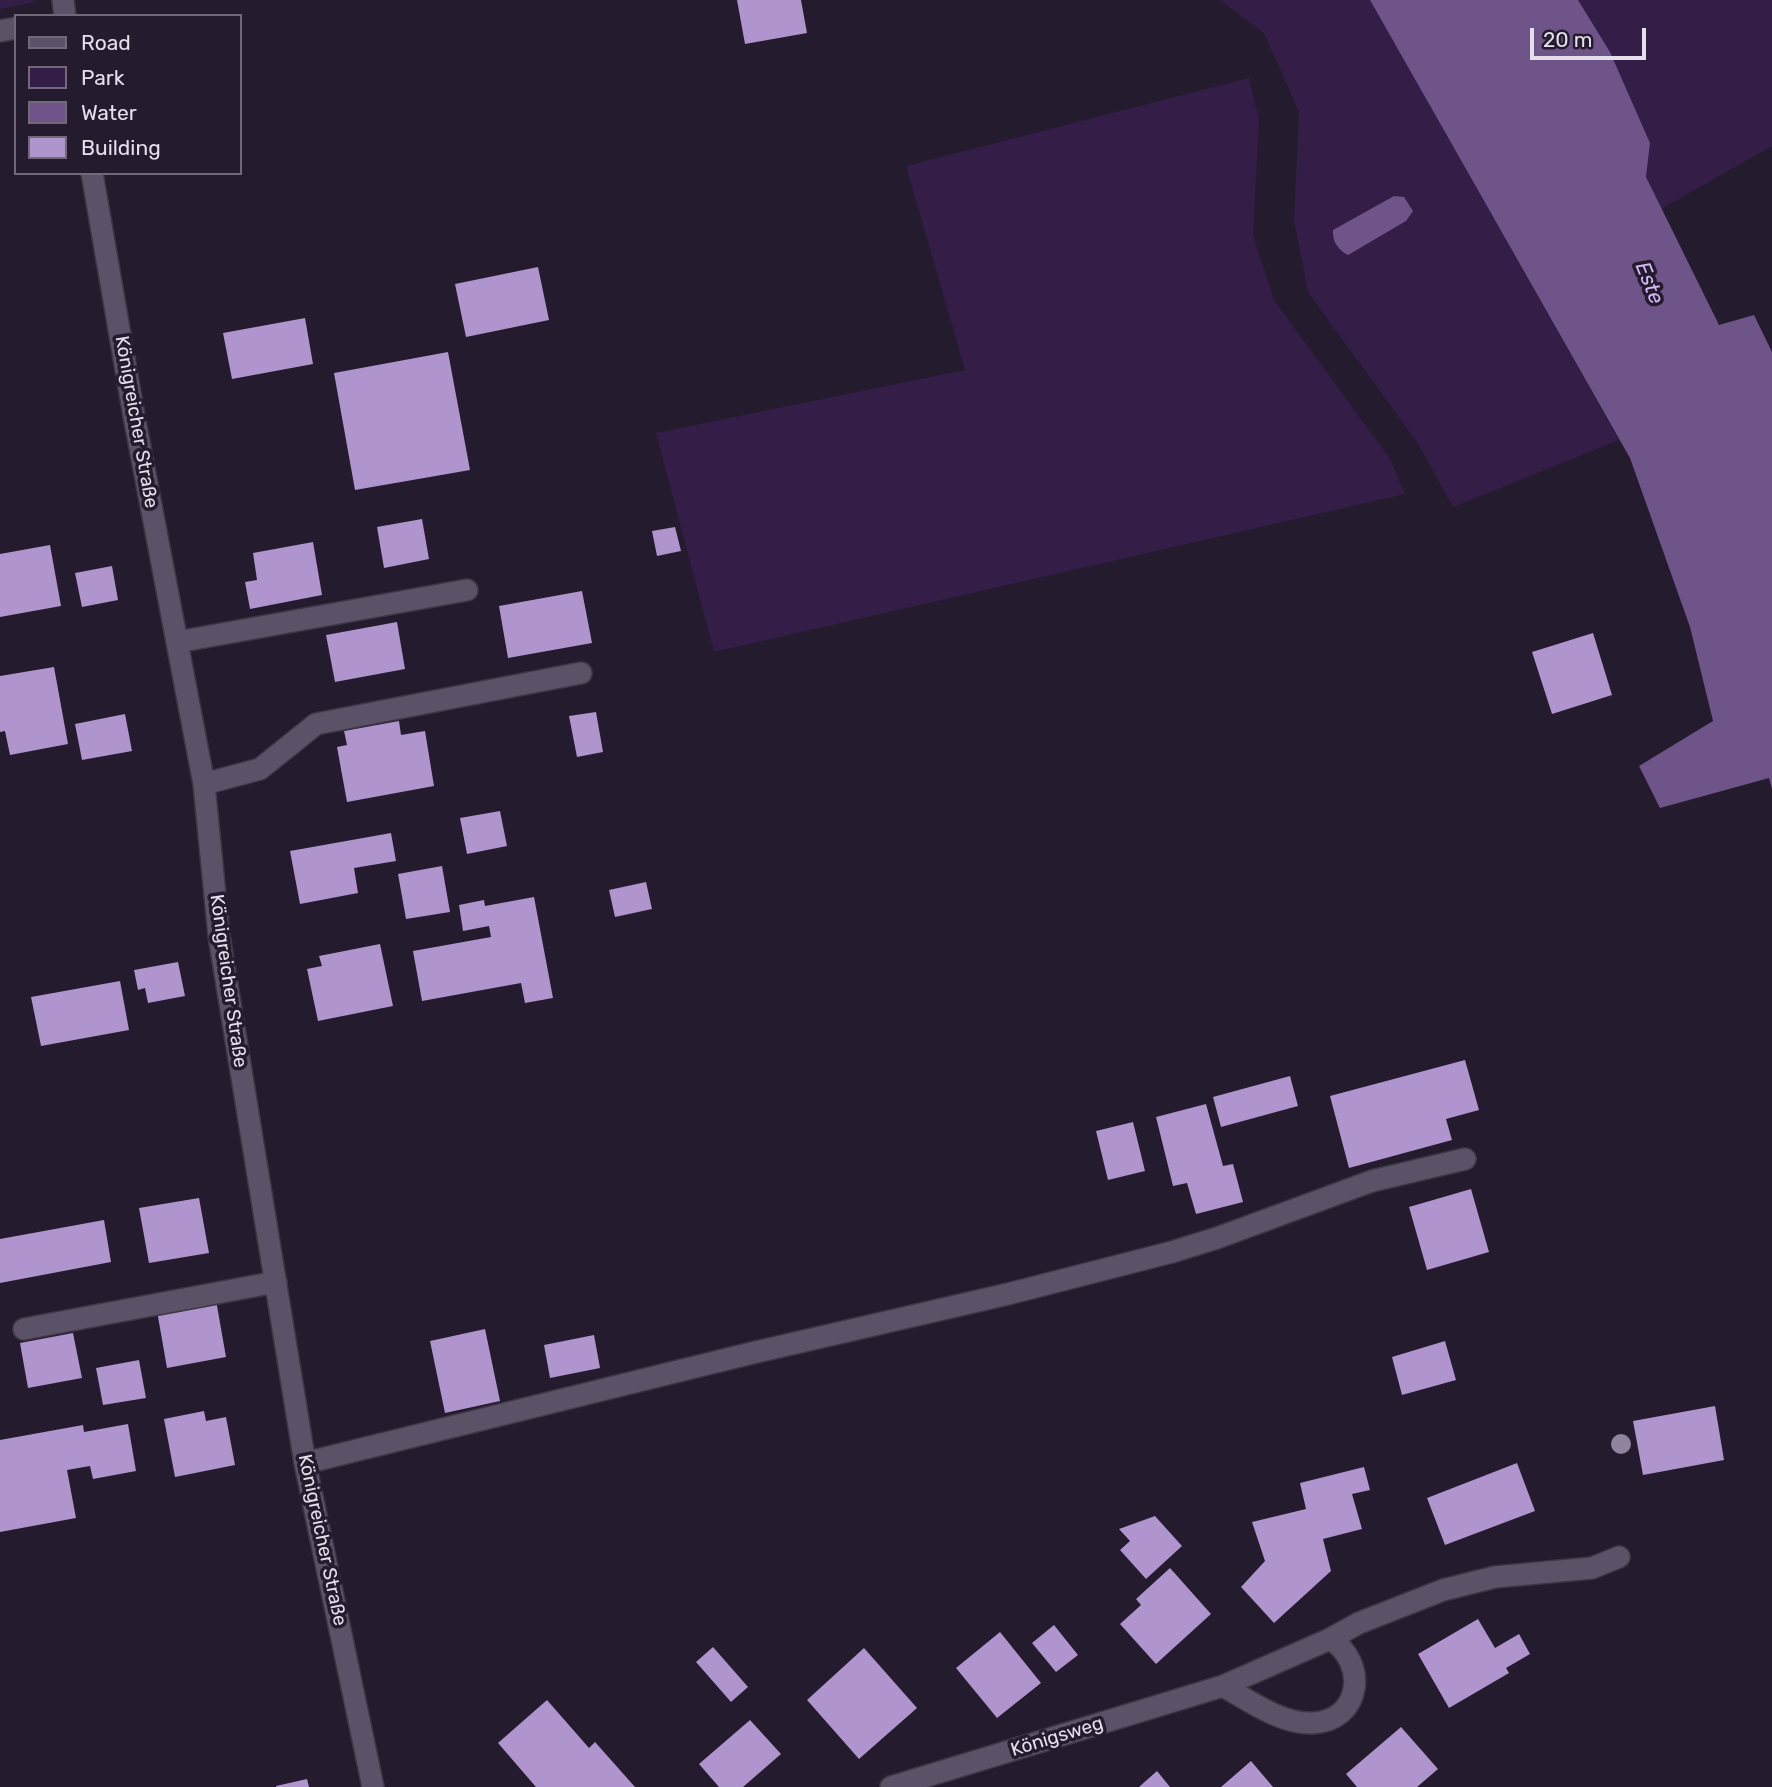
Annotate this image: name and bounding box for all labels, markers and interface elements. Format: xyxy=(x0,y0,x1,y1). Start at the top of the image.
legend xyxy=(14,14,242,175)
scale bar xyxy=(1534,14,1650,58)
text: 20 m xyxy=(1543,27,1592,52)
text: Road xyxy=(81,30,131,55)
text: Park xyxy=(81,65,125,90)
text: Water xyxy=(81,100,137,125)
text: Building xyxy=(81,135,161,160)
water label: Este xyxy=(1629,258,1669,308)
street label: Königreicher Straße xyxy=(110,334,162,510)
street label: Königreicher Straße xyxy=(205,893,251,1069)
street label: Königreicher Straße xyxy=(293,1452,351,1628)
street label: Königsweg xyxy=(1008,1712,1106,1762)

